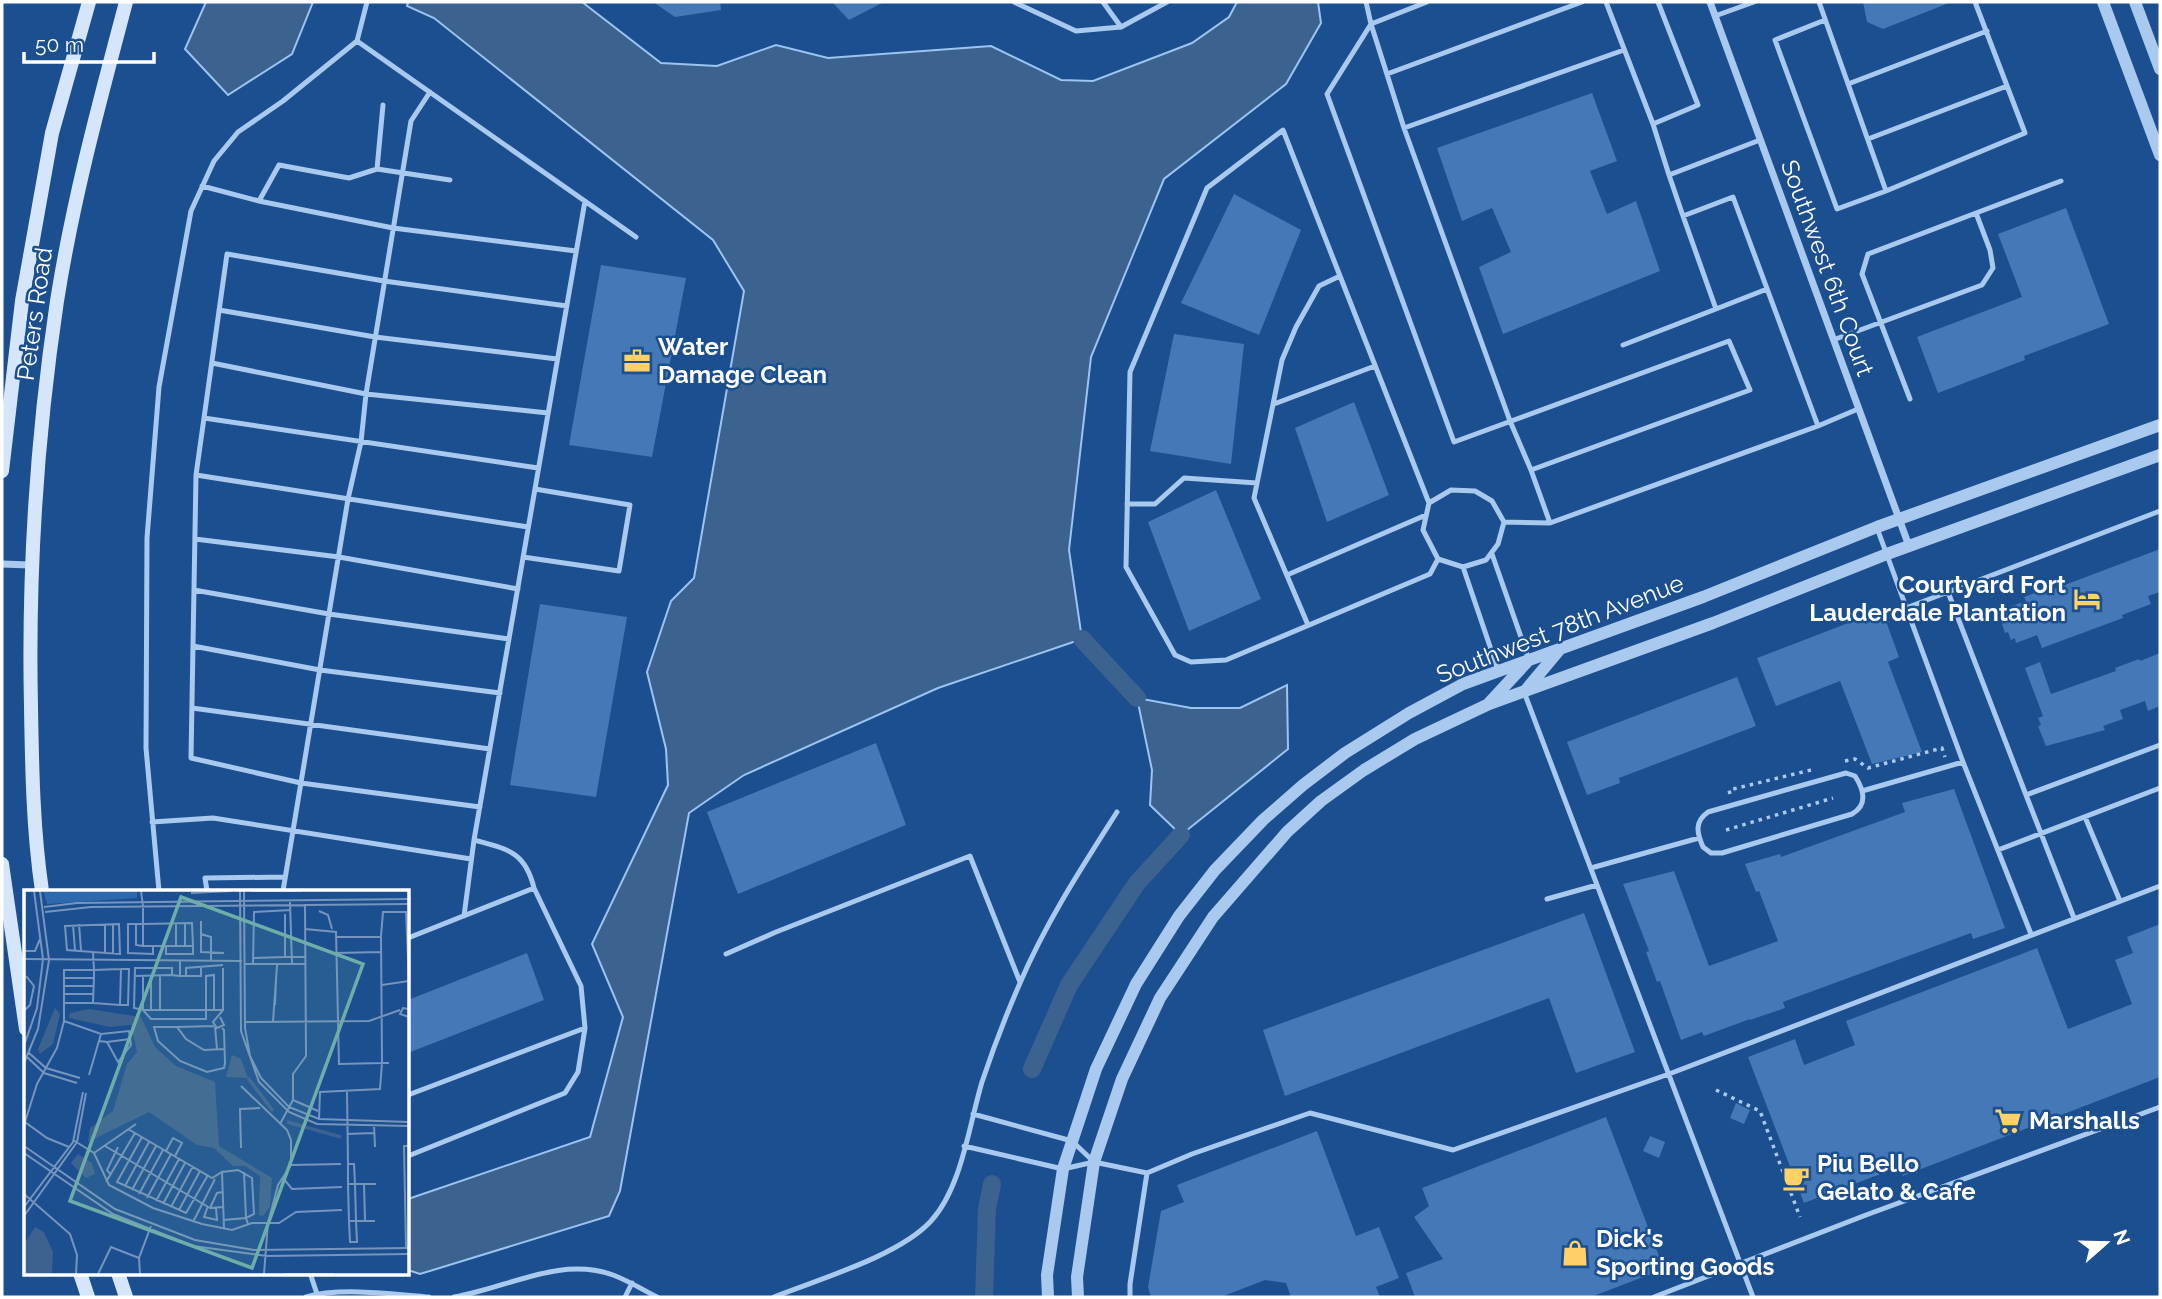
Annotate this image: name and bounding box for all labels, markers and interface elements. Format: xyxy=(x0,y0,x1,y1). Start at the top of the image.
scale bar xyxy=(24,21,154,65)
text: 50 m xyxy=(35,32,84,57)
street label: Southwest 6th Court xyxy=(1775,156,1880,380)
street label: Peters Road xyxy=(11,245,58,382)
place label: Water Damage Clean xyxy=(658,332,827,389)
office icon: Water Damage Clean xyxy=(622,346,652,376)
street label: Southwest 78th Avenue xyxy=(1432,568,1688,689)
place label: Courtyard Fort Lauderdale Plantation xyxy=(1809,570,2066,627)
hotel icon: Courtyard Fort Lauderdale Plantation xyxy=(2072,584,2102,614)
inset map xyxy=(24,890,410,1274)
supermarket icon: Marshalls xyxy=(1993,1106,2023,1136)
place label: Marshalls xyxy=(2029,1106,2140,1135)
place label: Piu Bello Gelato & Cafe xyxy=(1817,1149,1976,1206)
cafe icon: Piu Bello Gelato & Cafe xyxy=(1781,1163,1811,1193)
north arrow xyxy=(2071,1208,2141,1278)
place label: Dick's Sporting Goods xyxy=(1596,1224,1774,1281)
text: N xyxy=(2109,1227,2135,1248)
shop icon: Dick's Sporting Goods xyxy=(1560,1238,1590,1268)

